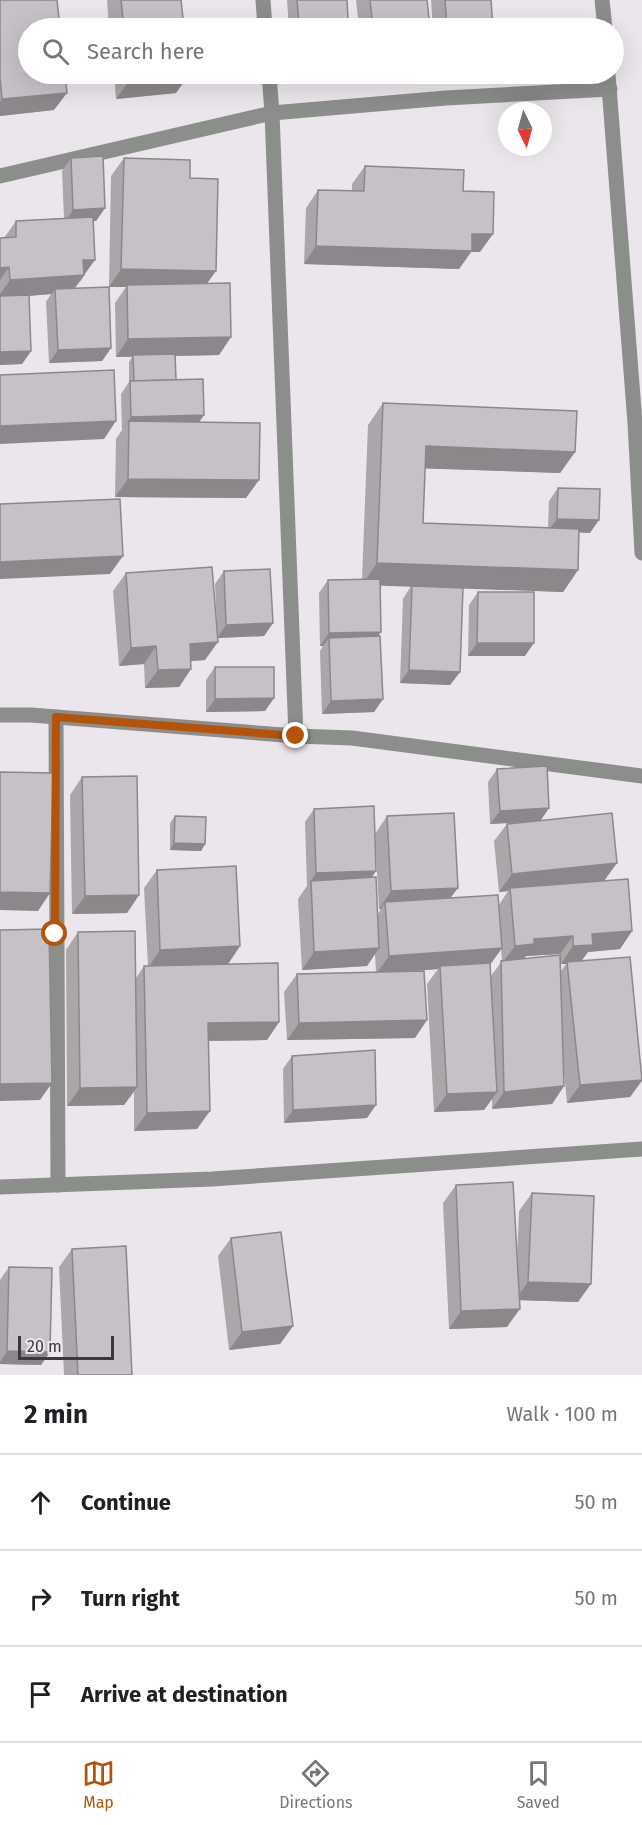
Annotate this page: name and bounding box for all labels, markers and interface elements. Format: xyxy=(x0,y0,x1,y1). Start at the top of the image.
search box xyxy=(18,18,624,84)
icon: search xyxy=(39,35,72,68)
text: Search here xyxy=(87,38,205,65)
north arrow xyxy=(498,102,552,156)
route end xyxy=(282,722,308,748)
route start xyxy=(41,920,67,946)
scale bar xyxy=(18,1333,114,1360)
text: 20 m xyxy=(27,1337,62,1356)
text: 2 min xyxy=(24,1399,88,1430)
text: Walk · 100 m xyxy=(506,1402,618,1426)
icon: ahead xyxy=(24,1486,57,1519)
text: Continue xyxy=(81,1489,171,1516)
text: 50 m xyxy=(574,1490,618,1514)
icon: right xyxy=(24,1582,57,1615)
text: Turn right xyxy=(81,1585,180,1612)
text: 50 m xyxy=(574,1586,618,1610)
icon: arrive xyxy=(24,1678,57,1711)
text: Arrive at destination xyxy=(81,1681,288,1708)
tab: Map xyxy=(82,1757,115,1812)
tab: Directions xyxy=(279,1757,353,1812)
tab: Saved xyxy=(517,1757,560,1812)

